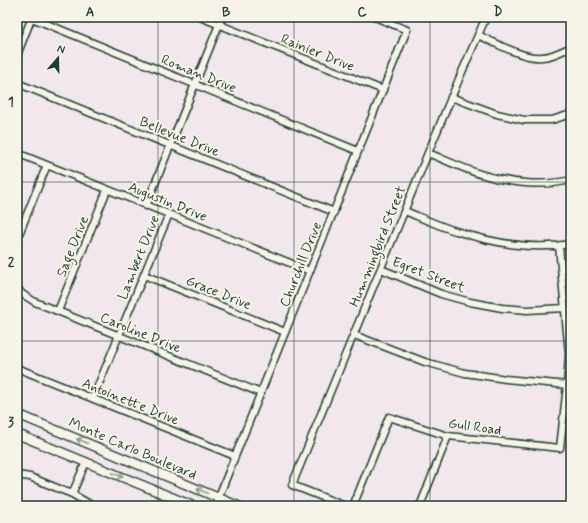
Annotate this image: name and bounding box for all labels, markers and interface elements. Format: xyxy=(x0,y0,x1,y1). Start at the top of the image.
text: A xyxy=(86,4,94,21)
text: B xyxy=(222,4,231,21)
text: C xyxy=(357,4,367,21)
text: D xyxy=(494,4,503,21)
street label: Rainier Drive xyxy=(278,30,357,76)
north arrow xyxy=(38,38,78,78)
text: N xyxy=(55,42,67,57)
street label: Roman Drive xyxy=(158,51,239,97)
text: 1 xyxy=(8,94,14,111)
street label: Bellevue Drive xyxy=(137,113,223,161)
street label: Augustin Drive xyxy=(126,178,210,226)
street label: Hummingbird Street xyxy=(345,183,412,310)
street label: Lambert Drive xyxy=(114,212,164,302)
street label: Sage Drive xyxy=(53,213,95,280)
street label: Churchill Drive xyxy=(276,219,326,310)
street label: Egret Street xyxy=(390,253,468,297)
text: 2 xyxy=(8,254,15,271)
street label: Grace Drive xyxy=(183,272,254,314)
street label: Caroline Drive xyxy=(97,308,184,358)
street label: Antoinette Drive xyxy=(79,374,182,430)
text: 3 xyxy=(8,414,14,431)
street label: Monte Carlo Boulevard xyxy=(66,414,199,484)
street label: Gull Road xyxy=(447,414,503,440)
one-way arrow xyxy=(77,437,89,445)
one-way arrow xyxy=(111,472,123,480)
one-way arrow xyxy=(197,487,209,494)

